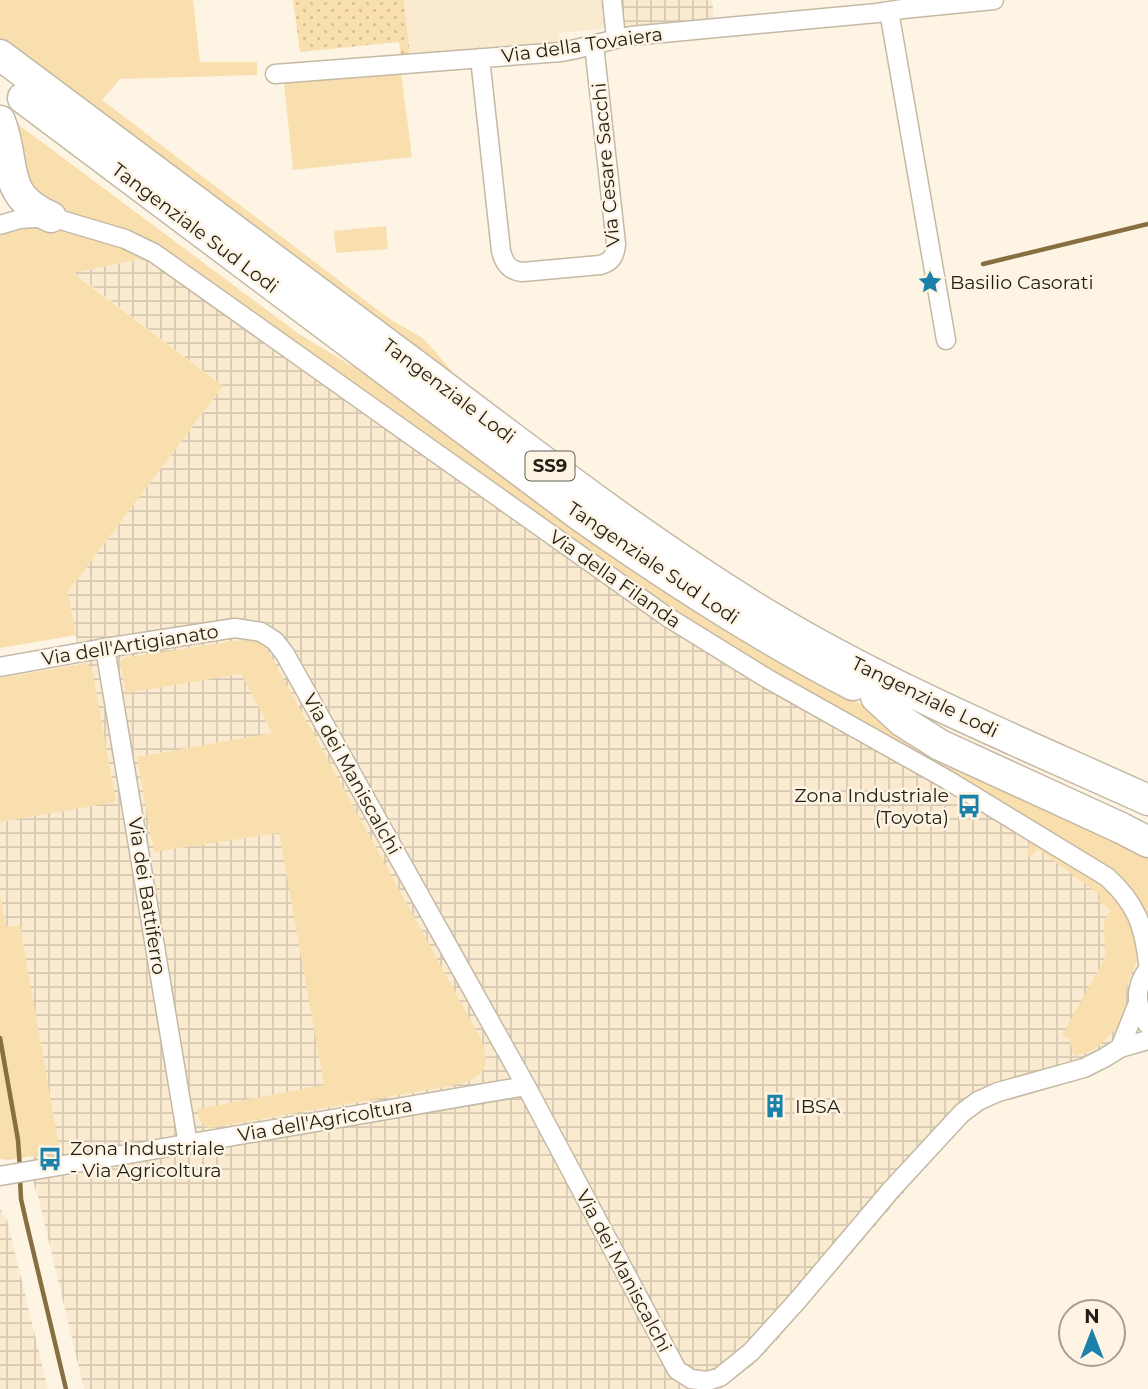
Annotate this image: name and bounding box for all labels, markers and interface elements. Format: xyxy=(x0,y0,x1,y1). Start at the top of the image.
street label: Via della Tovaiera xyxy=(500,22,664,68)
street label: Via Cesare Sacchi xyxy=(587,82,625,248)
street label: Tangenziale Sud Lodi xyxy=(107,158,283,298)
place icon: Basilio Casorati xyxy=(916,268,944,296)
place label: Basilio Casorati xyxy=(950,271,1094,294)
street label: Tangenziale Lodi xyxy=(378,334,520,448)
road number: SS9 xyxy=(526,452,574,480)
street label: Tangenziale Sud Lodi xyxy=(563,497,743,629)
street label: Via della Filanda xyxy=(545,525,685,633)
street label: Via dell'Artigianato xyxy=(40,620,220,670)
street label: Tangenziale Lodi xyxy=(848,652,1002,742)
street label: Via dei Maniscalchi xyxy=(298,689,406,859)
place label: Zona Industriale (Toyota) xyxy=(794,784,949,829)
bus stop icon: Zona Industriale (Toyota) xyxy=(955,792,983,820)
street label: Via dei Battiferro xyxy=(123,816,171,976)
building icon: IBSA xyxy=(761,1092,789,1120)
street label: Via dell'Agricoltura xyxy=(236,1093,414,1147)
place label: IBSA xyxy=(795,1095,841,1118)
place label: Zona Industriale - Via Agricoltura xyxy=(70,1137,225,1182)
bus stop icon: Zona Industriale - Via Agricoltura xyxy=(36,1145,64,1173)
street label: Via dei Maniscalchi xyxy=(571,1186,677,1356)
north arrow xyxy=(1057,1298,1127,1368)
text: N xyxy=(1084,1305,1100,1328)

